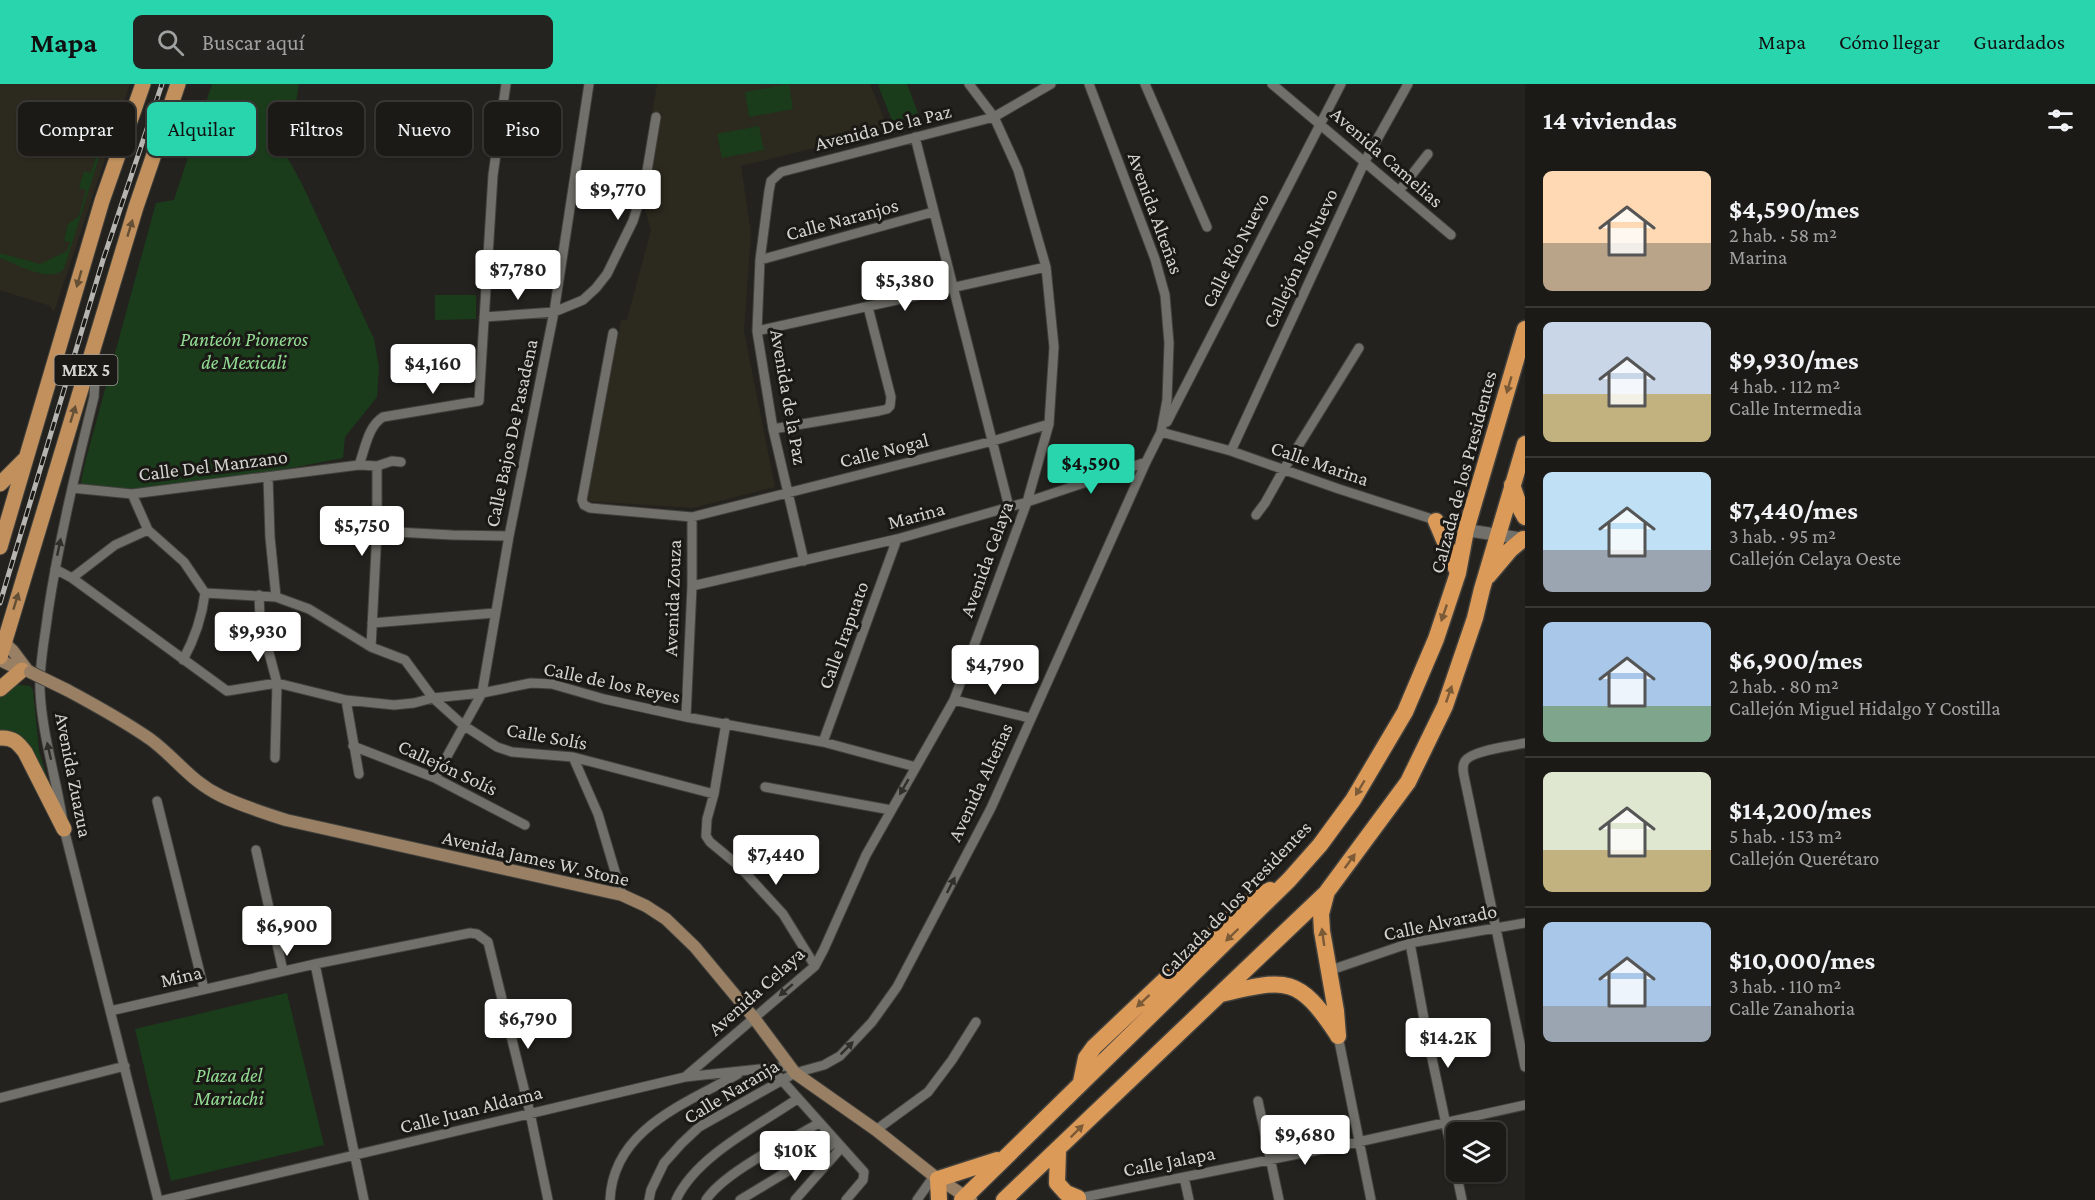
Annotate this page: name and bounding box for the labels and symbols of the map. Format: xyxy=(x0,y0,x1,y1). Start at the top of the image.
street label: Avenida De la Paz xyxy=(812,99,954,155)
street label: Avenida Camelias xyxy=(1326,102,1448,212)
street label: Avenida Alteñas xyxy=(1124,149,1188,277)
pin: $9,770 xyxy=(569,170,667,221)
street label: Callejón Río Nuevo xyxy=(1258,185,1343,332)
street label: Calle Río Nuevo xyxy=(1197,189,1273,311)
street label: Calle Naranjos xyxy=(783,193,901,246)
one-way arrow xyxy=(126,218,135,236)
pin: $7,780 xyxy=(469,250,567,301)
pin: $5,380 xyxy=(856,261,954,312)
one-way arrow xyxy=(74,270,83,288)
park label: Panteón Pioneros de Mexicali xyxy=(180,328,309,373)
street label: Avenida de la Paz xyxy=(766,328,812,466)
street label: Calle Bajos De Pasadena xyxy=(480,337,543,529)
pin: $4,160 xyxy=(384,344,482,395)
road number: MEX 5 xyxy=(54,355,118,385)
street label: Calzada de los Presidentes xyxy=(1425,368,1501,576)
one-way arrow xyxy=(1503,376,1513,394)
one-way arrow xyxy=(69,405,78,423)
street label: Calle Nogal xyxy=(837,428,931,473)
street label: Calle Marina xyxy=(1268,436,1372,490)
pin: $4,590 xyxy=(1042,444,1140,495)
street label: Calle Del Manzano xyxy=(137,445,289,485)
street label: Marina xyxy=(885,497,947,533)
street label: Avenida Celaya xyxy=(955,498,1018,620)
pin: $5,750 xyxy=(313,506,411,557)
one-way arrow xyxy=(55,537,64,556)
street label: Avenida Zouza xyxy=(659,539,685,657)
street label: Calle Irapuato xyxy=(813,578,874,692)
one-way arrow xyxy=(12,592,21,610)
one-way arrow xyxy=(1439,604,1449,622)
pin: $9,930 xyxy=(209,612,307,663)
pin: $4,790 xyxy=(946,645,1044,696)
street label: Calle de los Reyes xyxy=(541,657,682,708)
one-way arrow xyxy=(1444,685,1454,703)
street label: Avenida Zuazua xyxy=(51,711,97,839)
street label: Calle Solís xyxy=(505,718,589,754)
street label: Avenida Alteñas xyxy=(943,719,1017,845)
street label: Callejón Solís xyxy=(394,734,501,801)
one-way arrow xyxy=(44,742,54,761)
one-way arrow xyxy=(900,779,910,796)
one-way arrow xyxy=(1355,780,1365,797)
street label: Calzada de los Presidentes xyxy=(1154,816,1316,982)
street label: Avenida James W. Stone xyxy=(440,826,632,891)
pin: $7,440 xyxy=(727,835,825,886)
one-way arrow xyxy=(1344,854,1356,870)
one-way arrow xyxy=(946,876,956,893)
street label: Calle Alvarado xyxy=(1381,899,1499,945)
pin: $6,900 xyxy=(238,906,336,957)
one-way arrow xyxy=(1226,927,1240,941)
one-way arrow xyxy=(1318,927,1327,946)
street label: Avenida Celaya xyxy=(703,942,809,1041)
street label: Mina xyxy=(158,961,204,991)
one-way arrow xyxy=(779,983,794,997)
one-way arrow xyxy=(1136,993,1150,1007)
pin: $6,790 xyxy=(479,999,577,1050)
pin: $14.2K xyxy=(1399,1018,1497,1069)
one-way arrow xyxy=(840,1041,854,1056)
street label: Calle Naranja xyxy=(679,1054,783,1129)
park label: Plaza del Mariachi xyxy=(193,1064,264,1109)
street label: Calle Juan Aldama xyxy=(397,1081,545,1138)
pin: $9,680 xyxy=(1256,1115,1354,1166)
one-way arrow xyxy=(1070,1124,1085,1138)
pin: $10K xyxy=(759,1131,831,1182)
street label: Calle Jalapa xyxy=(1121,1141,1217,1182)

